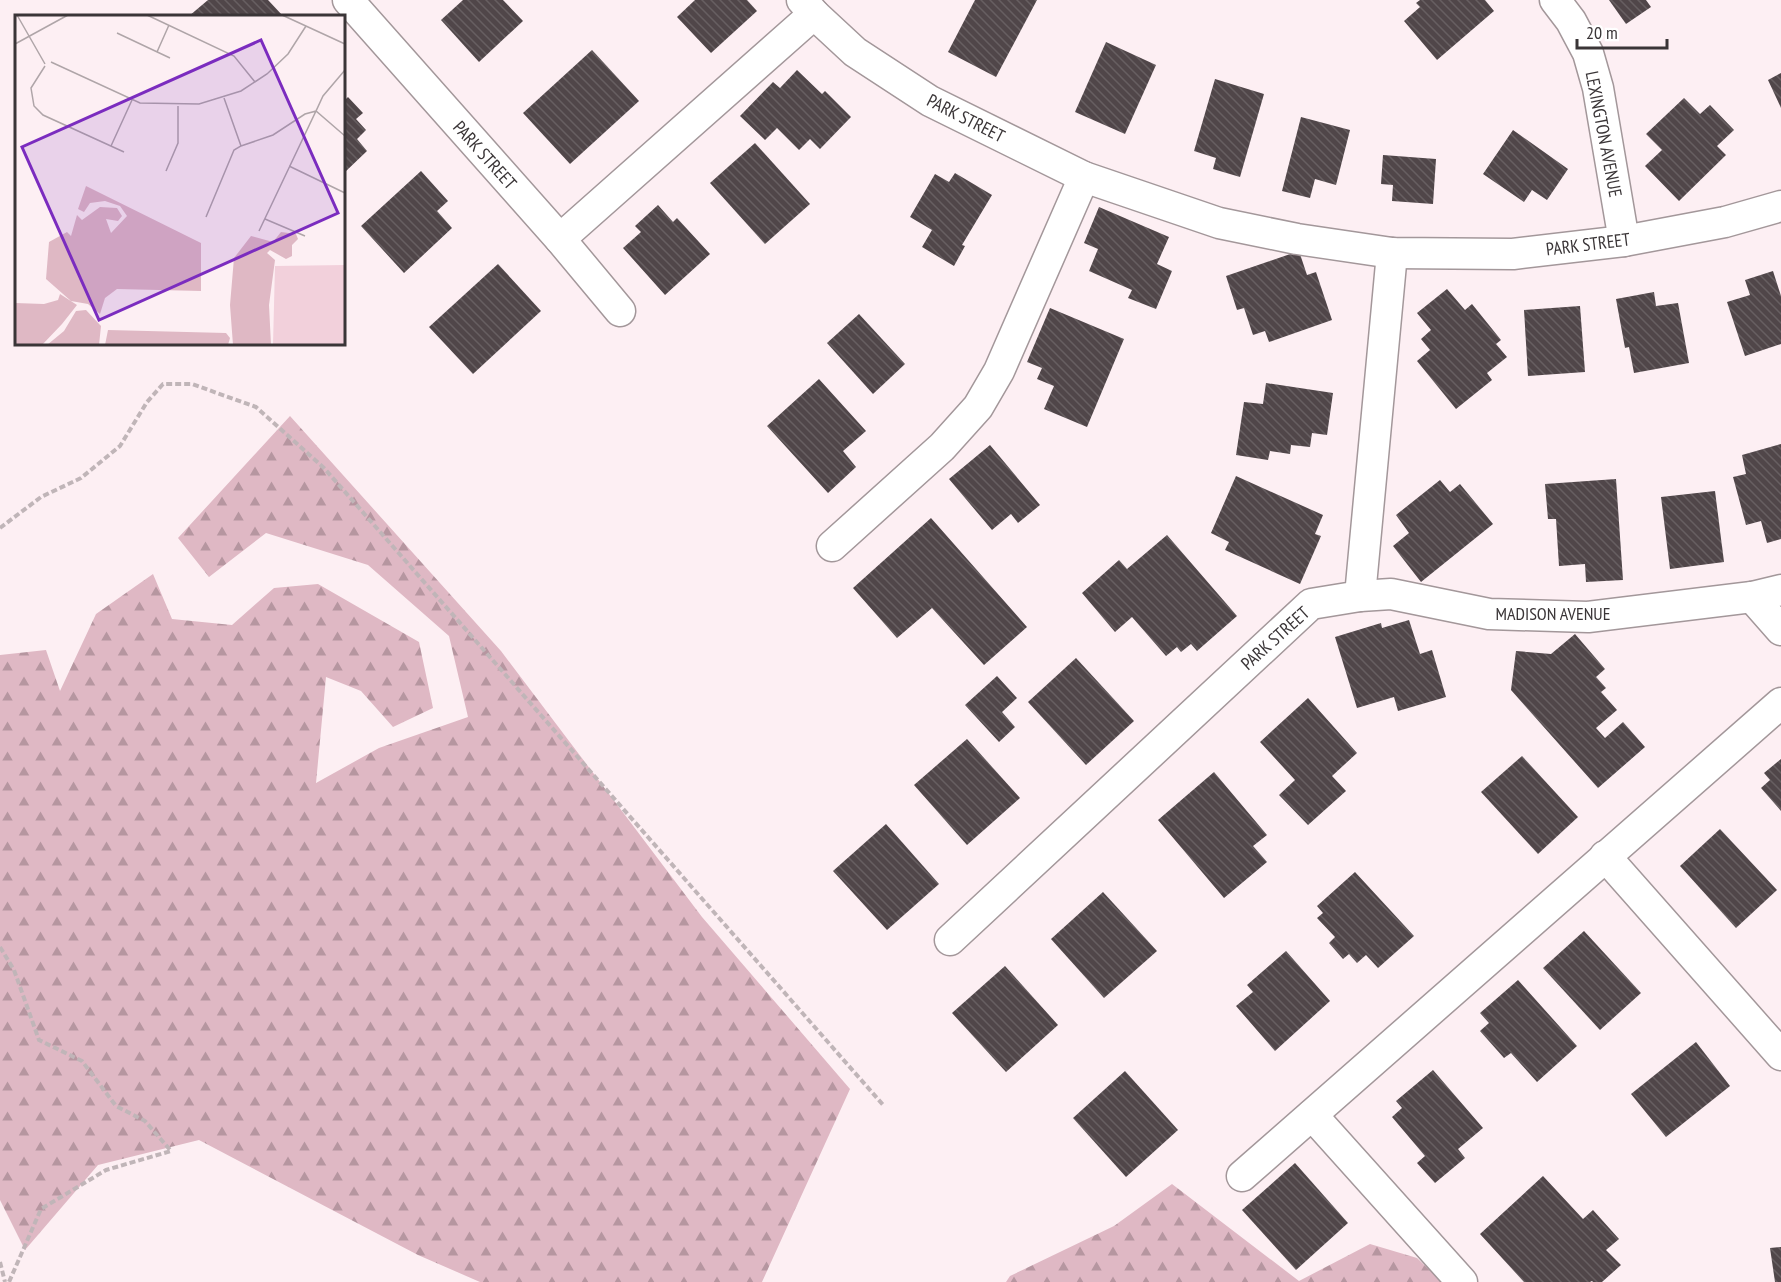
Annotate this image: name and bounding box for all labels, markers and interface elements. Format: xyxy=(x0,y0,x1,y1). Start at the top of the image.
scale bar xyxy=(1577,12,1667,50)
inset map xyxy=(15,15,345,345)
text: 20 m xyxy=(1586,21,1618,44)
street label: LEXINGTON AVENUE xyxy=(1581,69,1627,199)
street label: PARK STREET xyxy=(923,89,1009,147)
street label: PARK STREET xyxy=(448,116,522,194)
street label: PARK STREET xyxy=(1545,227,1631,261)
street label: PARK STREET xyxy=(1236,601,1314,675)
street label: MADISON AVENUE xyxy=(1496,602,1610,625)

